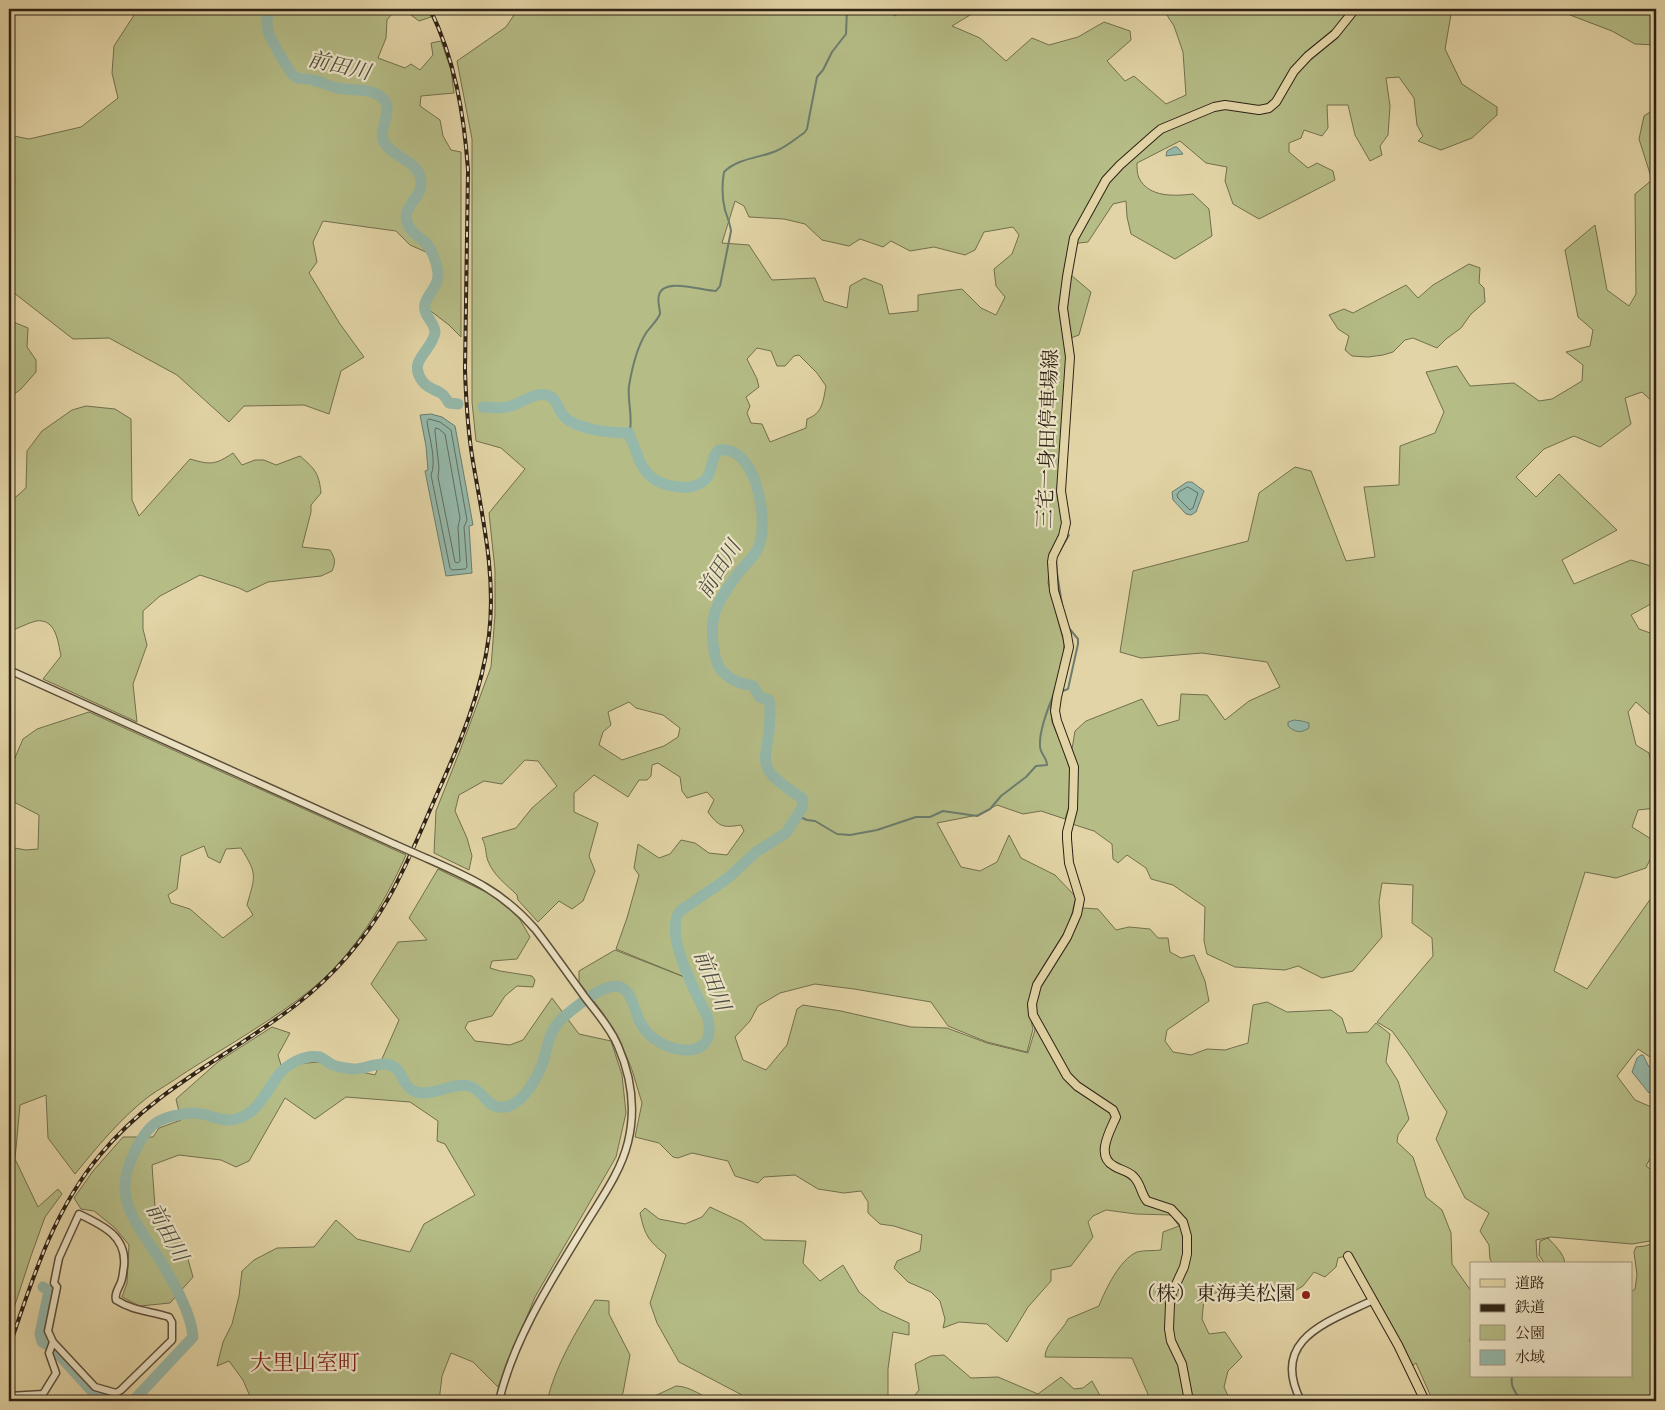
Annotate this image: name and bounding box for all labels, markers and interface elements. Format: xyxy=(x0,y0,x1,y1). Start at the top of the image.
water label: 前田川 xyxy=(306,48,374,85)
street label: 三宅一身田停車場線 xyxy=(1034,349,1062,529)
water label: 前田川 xyxy=(693,535,747,602)
water label: 前田川 xyxy=(689,947,735,1016)
water label: 前田川 xyxy=(142,1199,193,1267)
legend xyxy=(1470,1262,1632,1378)
text: 道路 xyxy=(1515,1275,1545,1292)
place label: （株）東海美松園 xyxy=(1136,1283,1296,1305)
marker: （株）東海美松園 xyxy=(1300,1289,1312,1301)
text: 鉄道 xyxy=(1515,1299,1545,1316)
text: 公園 xyxy=(1515,1325,1545,1342)
text: 水域 xyxy=(1515,1349,1545,1366)
district label: 大里山室町 xyxy=(250,1351,360,1375)

